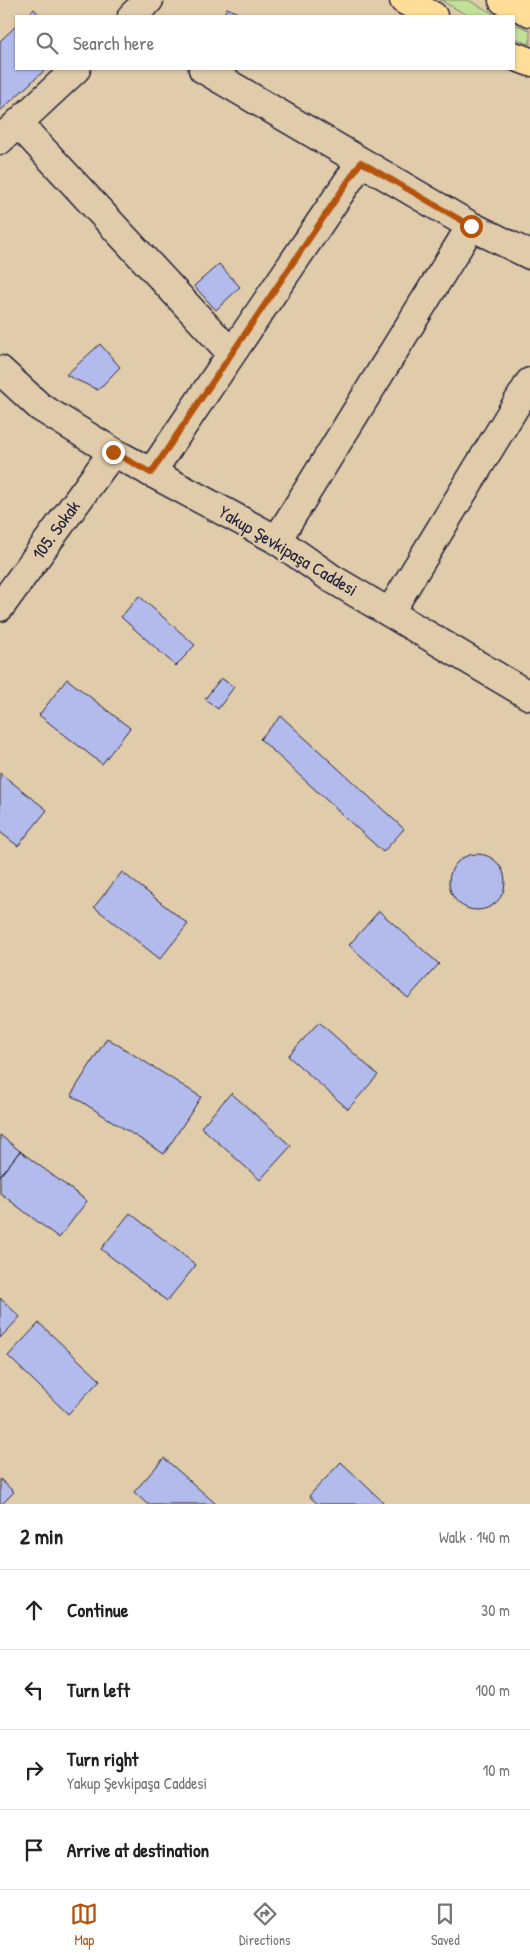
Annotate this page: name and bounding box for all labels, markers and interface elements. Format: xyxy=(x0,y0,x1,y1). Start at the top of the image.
search box xyxy=(15,15,515,70)
icon: search xyxy=(33,29,61,57)
text: Search here xyxy=(73,30,154,56)
route start xyxy=(460,215,483,238)
route end xyxy=(102,441,125,464)
street label: 105. Sokak xyxy=(26,495,86,564)
street label: Yakup Şevkipaşa Caddesi xyxy=(214,499,362,602)
text: 2 min xyxy=(20,1522,63,1551)
text: Walk · 140 m xyxy=(439,1526,510,1548)
icon: ahead xyxy=(20,1596,48,1624)
text: Continue xyxy=(67,1597,128,1623)
text: 30 m xyxy=(481,1599,510,1621)
icon: left xyxy=(20,1676,48,1704)
text: Turn left xyxy=(67,1677,130,1703)
text: 100 m xyxy=(475,1679,510,1701)
text: Turn right xyxy=(67,1746,138,1772)
icon: right xyxy=(20,1756,48,1784)
text: 10 m xyxy=(482,1759,510,1781)
text: Yakup Şevkipaşa Caddesi xyxy=(67,1772,207,1794)
icon: arrive xyxy=(20,1836,48,1864)
text: Arrive at destination xyxy=(67,1837,209,1863)
tab: Map xyxy=(70,1900,98,1949)
tab: Directions xyxy=(239,1900,290,1949)
tab: Saved xyxy=(431,1900,460,1949)

